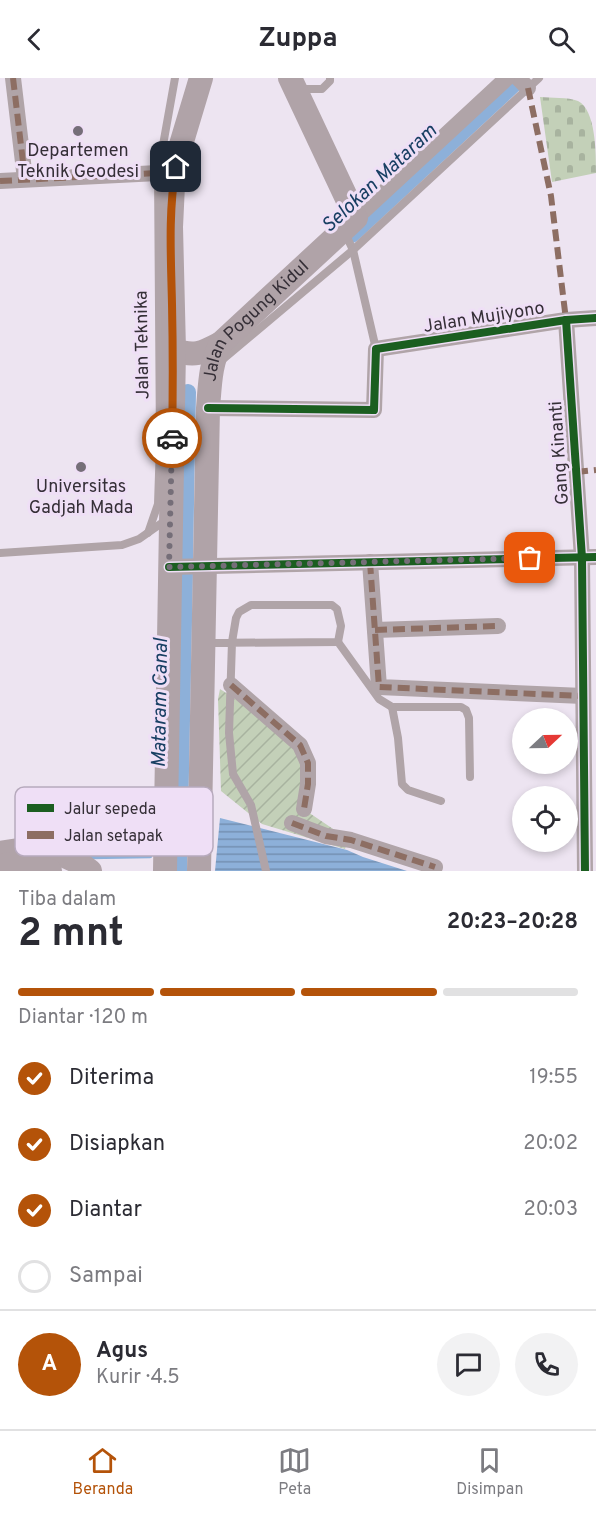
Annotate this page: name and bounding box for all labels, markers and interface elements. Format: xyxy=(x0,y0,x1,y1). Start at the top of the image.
text: Zuppa xyxy=(258,22,338,56)
icon: back xyxy=(18,23,51,56)
icon: search xyxy=(545,23,578,56)
water label: Selokan Mataram xyxy=(317,118,444,239)
marker: Departemen Teknik Geodesi xyxy=(71,124,85,138)
place label: Departemen Teknik Geodesi xyxy=(17,140,139,184)
pin xyxy=(150,141,201,192)
icon: home xyxy=(159,150,192,183)
street label: Jalan Pogung Kidul xyxy=(199,256,314,383)
street label: Jalan Teknika xyxy=(131,290,155,400)
street label: Jalan Mujiyono xyxy=(422,297,546,339)
street label: Gang Kinanti xyxy=(545,400,575,506)
courier xyxy=(142,408,202,468)
icon: car xyxy=(156,422,189,455)
marker: Universitas Gadjah Mada xyxy=(74,460,88,474)
place label: Universitas Gadjah Mada xyxy=(29,476,133,520)
pin xyxy=(504,532,555,583)
icon: bag xyxy=(513,541,546,574)
water label: Mataram Canal xyxy=(147,637,175,768)
north arrow xyxy=(512,708,578,774)
map controls xyxy=(512,708,578,852)
button: locate xyxy=(512,786,578,852)
legend xyxy=(15,787,213,856)
text: Jalur sepeda xyxy=(64,800,156,820)
text: Jalan setapak xyxy=(64,827,163,847)
text: Tiba dalam xyxy=(18,887,116,913)
text: 20:23–20:28 xyxy=(447,909,578,936)
text: 2 mnt xyxy=(18,911,124,960)
text: Diantar · 120 m xyxy=(18,1005,148,1031)
icon: check xyxy=(18,1062,51,1095)
text: Diterima xyxy=(69,1065,154,1092)
text: 19:55 xyxy=(529,1065,578,1091)
icon: check xyxy=(18,1128,51,1161)
text: Disiapkan xyxy=(69,1131,165,1158)
text: 20:02 xyxy=(523,1131,578,1157)
icon: check xyxy=(18,1194,51,1227)
text: Diantar xyxy=(69,1197,142,1224)
text: 20:03 xyxy=(524,1197,578,1223)
text: Sampai xyxy=(69,1263,143,1290)
button: chat xyxy=(437,1333,500,1396)
button: phone xyxy=(515,1333,578,1396)
text: Agus xyxy=(96,1338,148,1365)
text: A xyxy=(42,1351,57,1378)
text: Kurir · 4.5 xyxy=(96,1365,180,1391)
tab: Beranda xyxy=(73,1444,133,1500)
tab: Peta xyxy=(278,1444,311,1500)
tab: Disimpan xyxy=(456,1444,523,1500)

